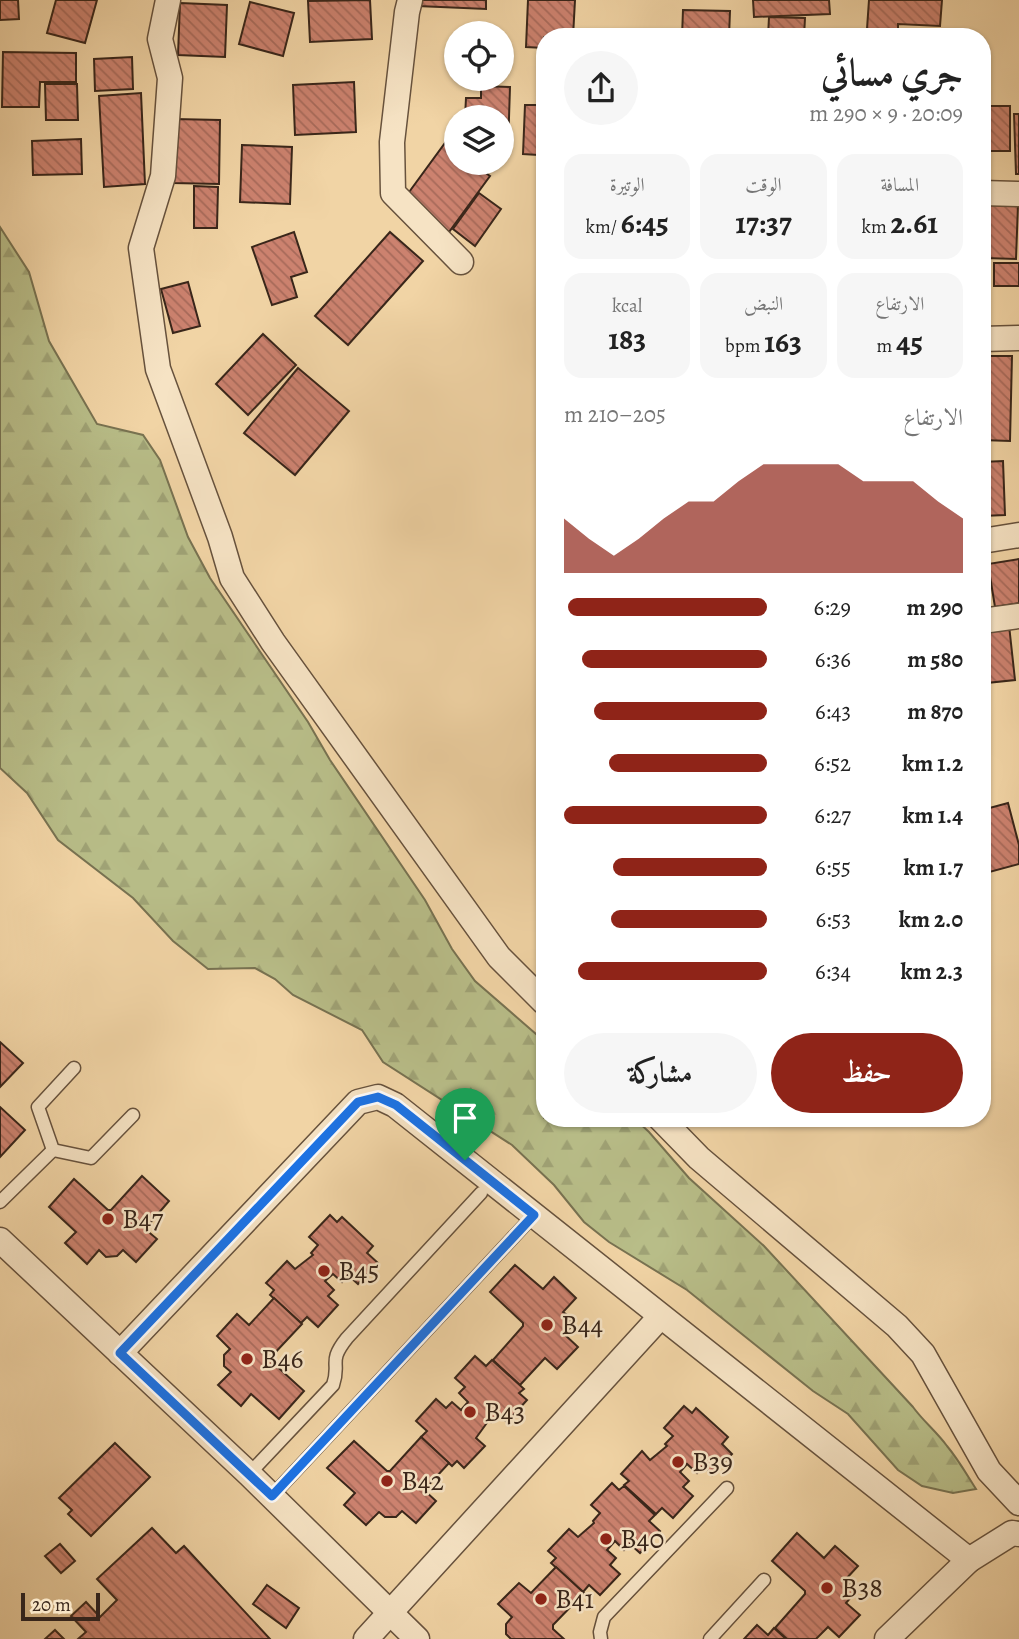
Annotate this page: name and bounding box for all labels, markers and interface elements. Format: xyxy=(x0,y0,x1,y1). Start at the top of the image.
map controls xyxy=(444,21,514,175)
button: locate xyxy=(444,21,514,91)
text: جري مسائي xyxy=(821,46,963,98)
button: share xyxy=(564,51,638,125)
text: 20:09 · 9 × 290 m xyxy=(809,98,963,129)
button: layers xyxy=(444,105,514,175)
text: الوتيرة xyxy=(610,172,645,198)
text: الوقت xyxy=(745,172,782,198)
text: المسافة xyxy=(880,172,919,198)
text: 6:45 xyxy=(621,203,669,243)
text: 17:37 xyxy=(735,203,792,243)
text: 2.61 xyxy=(891,203,938,243)
text: /km xyxy=(586,214,621,240)
text: km xyxy=(862,214,891,240)
text: النبض xyxy=(744,291,783,317)
text: الارتفاع xyxy=(875,291,924,317)
text: kcal xyxy=(612,293,642,319)
text: 183 xyxy=(608,319,646,359)
text: 163 xyxy=(764,322,802,362)
text: 45 xyxy=(896,322,923,362)
text: bpm xyxy=(725,333,764,359)
text: m xyxy=(877,333,896,359)
text: 205–210 m xyxy=(564,399,666,430)
text: الارتفاع xyxy=(903,402,963,433)
text: 6:29 xyxy=(814,592,851,623)
text: 290 m xyxy=(906,592,963,623)
text: 6:36 xyxy=(815,644,851,675)
text: 580 m xyxy=(907,644,963,675)
text: 6:43 xyxy=(815,696,851,727)
text: 870 m xyxy=(907,696,963,727)
text: 6:52 xyxy=(814,748,851,779)
text: 1.2 km xyxy=(902,748,963,779)
text: 6:27 xyxy=(814,800,851,831)
text: 1.4 km xyxy=(902,800,963,831)
text: 6:55 xyxy=(815,852,851,883)
text: 1.7 km xyxy=(903,852,963,883)
text: 6:53 xyxy=(815,904,851,935)
text: 2.0 km xyxy=(899,904,963,935)
text: 6:34 xyxy=(815,956,851,987)
text: 2.3 km xyxy=(900,956,963,987)
button: مشاركة xyxy=(564,1033,757,1113)
button: حفظ xyxy=(771,1033,963,1113)
pin xyxy=(435,1088,495,1160)
icon: arrive xyxy=(446,1099,484,1137)
place label: B47 xyxy=(122,1200,163,1238)
marker: B47 xyxy=(100,1211,116,1227)
place label: B45 xyxy=(338,1252,379,1290)
marker: B45 xyxy=(316,1263,332,1279)
place label: B44 xyxy=(561,1306,603,1344)
marker: B44 xyxy=(539,1317,555,1333)
place label: B46 xyxy=(261,1340,303,1378)
marker: B46 xyxy=(239,1351,255,1367)
place label: B43 xyxy=(484,1393,525,1431)
marker: B43 xyxy=(462,1404,478,1420)
place label: B39 xyxy=(692,1443,733,1481)
marker: B39 xyxy=(670,1454,686,1470)
place label: B42 xyxy=(401,1462,444,1500)
marker: B42 xyxy=(379,1473,395,1489)
place label: B40 xyxy=(620,1520,664,1558)
marker: B40 xyxy=(598,1531,614,1547)
place label: B38 xyxy=(841,1569,883,1607)
place label: B41 xyxy=(555,1580,594,1618)
marker: B38 xyxy=(819,1580,835,1596)
scale bar xyxy=(21,1590,100,1622)
marker: B41 xyxy=(533,1591,549,1607)
text: 20 m xyxy=(32,1592,71,1618)

